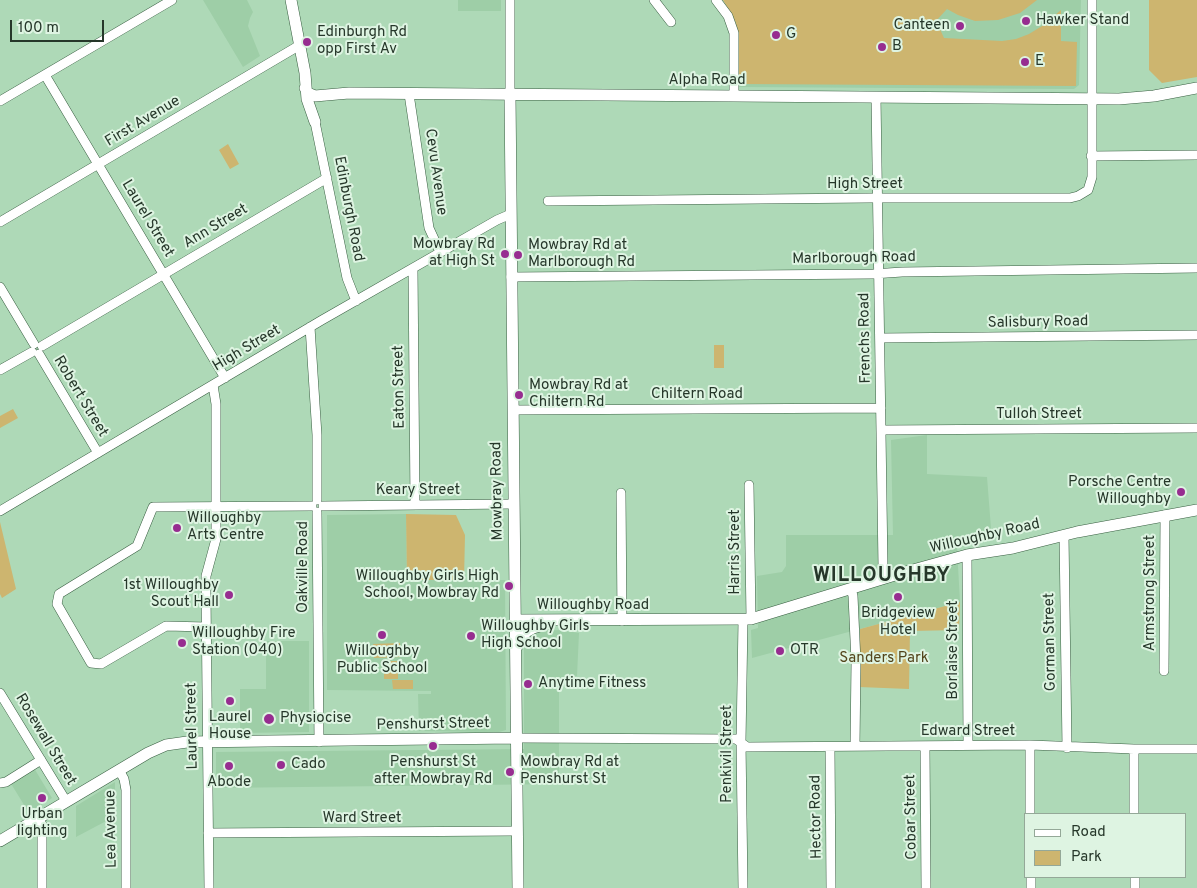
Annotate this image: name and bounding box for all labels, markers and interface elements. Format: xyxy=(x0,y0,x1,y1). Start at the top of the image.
scale bar xyxy=(12,10,106,42)
place label: Hawker Stand xyxy=(1036,12,1129,30)
marker: Hawker Stand xyxy=(1020,15,1032,27)
place label: Canteen xyxy=(893,17,950,35)
text: 100 m xyxy=(18,19,59,38)
marker: Canteen xyxy=(954,20,966,32)
place label: Edinburgh Rd opp First Av xyxy=(317,24,407,59)
place label: G xyxy=(786,26,796,44)
marker: G xyxy=(770,29,782,41)
marker: Edinburgh Rd opp First Av xyxy=(301,36,313,48)
place label: B xyxy=(892,38,902,56)
marker: B xyxy=(876,41,888,53)
place label: E xyxy=(1035,53,1044,71)
marker: E xyxy=(1019,56,1031,68)
street label: Alpha Road xyxy=(668,72,746,90)
street label: First Avenue xyxy=(102,93,184,151)
street label: Cevu Avenue xyxy=(420,128,450,216)
street label: Edinburgh Road xyxy=(329,155,367,263)
street label: High Street xyxy=(827,176,903,194)
street label: Laurel Street xyxy=(117,177,177,261)
street label: Ann Street xyxy=(180,201,252,253)
place label: Mowbray Rd at High St xyxy=(413,236,495,271)
place label: Mowbray Rd at Marlborough Rd xyxy=(528,237,635,272)
marker: Mowbray Rd at High St xyxy=(499,248,511,260)
marker: Mowbray Rd at Marlborough Rd xyxy=(512,249,524,261)
street label: Marlborough Road xyxy=(792,249,916,269)
street label: Frenchs Road xyxy=(856,292,876,384)
street label: Salisbury Road xyxy=(987,313,1089,333)
street label: High Street xyxy=(210,322,284,376)
street label: Eaton Street xyxy=(390,345,410,429)
street label: Robert Street xyxy=(49,353,111,441)
place label: Mowbray Rd at Chiltern Rd xyxy=(529,377,628,412)
street label: Chiltern Road xyxy=(651,386,743,404)
marker: Mowbray Rd at Chiltern Rd xyxy=(513,389,525,401)
street label: Tulloh Street xyxy=(996,406,1082,424)
street label: Mowbray Road xyxy=(488,441,508,541)
place label: Porsche Centre Willoughby xyxy=(1068,474,1171,509)
street label: Keary Street xyxy=(376,482,460,500)
marker: Porsche Centre Willoughby xyxy=(1175,486,1187,498)
street label: Harris Street xyxy=(727,509,745,595)
place label: Willoughby Arts Centre xyxy=(187,510,264,545)
street label: Willoughby Road xyxy=(928,516,1042,558)
street label: Oakville Road xyxy=(295,521,313,613)
marker: Willoughby Arts Centre xyxy=(171,522,183,534)
street label: Armstrong Street xyxy=(1142,535,1160,651)
district label: WILLOUGHBY xyxy=(812,565,952,589)
place label: Willoughby Girls High School, Mowbray Rd xyxy=(356,568,499,603)
place label: 1st Willoughby Scout Hall xyxy=(123,577,219,612)
marker: Willoughby Girls High School, Mowbray Rd xyxy=(503,580,515,592)
marker: 1st Willoughby Scout Hall xyxy=(223,589,235,601)
marker: Bridgeview Hotel xyxy=(892,591,904,603)
street label: Gorman Street xyxy=(1041,593,1061,691)
street label: Willoughby Road xyxy=(537,597,649,615)
street label: Borlaise Street xyxy=(945,600,963,700)
place label: Bridgeview Hotel xyxy=(861,605,935,640)
place label: Willoughby Girls High School xyxy=(481,618,590,653)
place label: Willoughby Fire Station (040) xyxy=(192,625,295,660)
marker: Willoughby Public School xyxy=(376,629,388,641)
marker: Willoughby Girls High School xyxy=(465,630,477,642)
marker: Willoughby Fire Station (040) xyxy=(176,637,188,649)
place label: OTR xyxy=(790,642,819,660)
place label: Willoughby Public School xyxy=(337,643,427,678)
marker: OTR xyxy=(774,645,786,657)
park label: Sanders Park xyxy=(839,650,929,668)
place label: Anytime Fitness xyxy=(538,675,646,693)
marker: Anytime Fitness xyxy=(522,678,534,690)
street label: Laurel Street xyxy=(183,682,203,770)
street label: Rosewall Street xyxy=(11,691,79,789)
marker: Laurel House xyxy=(224,695,236,707)
street label: Penkivil Street xyxy=(719,705,737,803)
place label: Laurel House xyxy=(209,709,251,744)
place label: Physiocise xyxy=(280,710,351,728)
marker: Physiocise xyxy=(262,712,276,726)
street label: Penshurst Street xyxy=(376,715,490,735)
street label: Edward Street xyxy=(921,723,1015,741)
marker: Penshurst St after Mowbray Rd xyxy=(427,740,439,752)
place label: Penshurst St after Mowbray Rd xyxy=(374,754,492,789)
place label: Mowbray Rd at Penshurst St xyxy=(520,754,619,789)
place label: Cado xyxy=(291,756,326,774)
marker: Cado xyxy=(275,759,287,771)
marker: Abode xyxy=(223,760,235,772)
marker: Mowbray Rd at Penshurst St xyxy=(504,766,516,778)
place label: Abode xyxy=(207,774,251,792)
street label: Cobar Street xyxy=(902,774,922,860)
street label: Hector Road xyxy=(807,775,827,859)
street label: Lea Avenue xyxy=(102,790,122,868)
marker: Urban lighting xyxy=(36,792,48,804)
place label: Urban lighting xyxy=(17,806,67,841)
street label: Ward Street xyxy=(322,810,402,828)
legend xyxy=(1024,813,1187,878)
text: Road xyxy=(1071,823,1106,842)
text: Park xyxy=(1071,848,1102,867)

